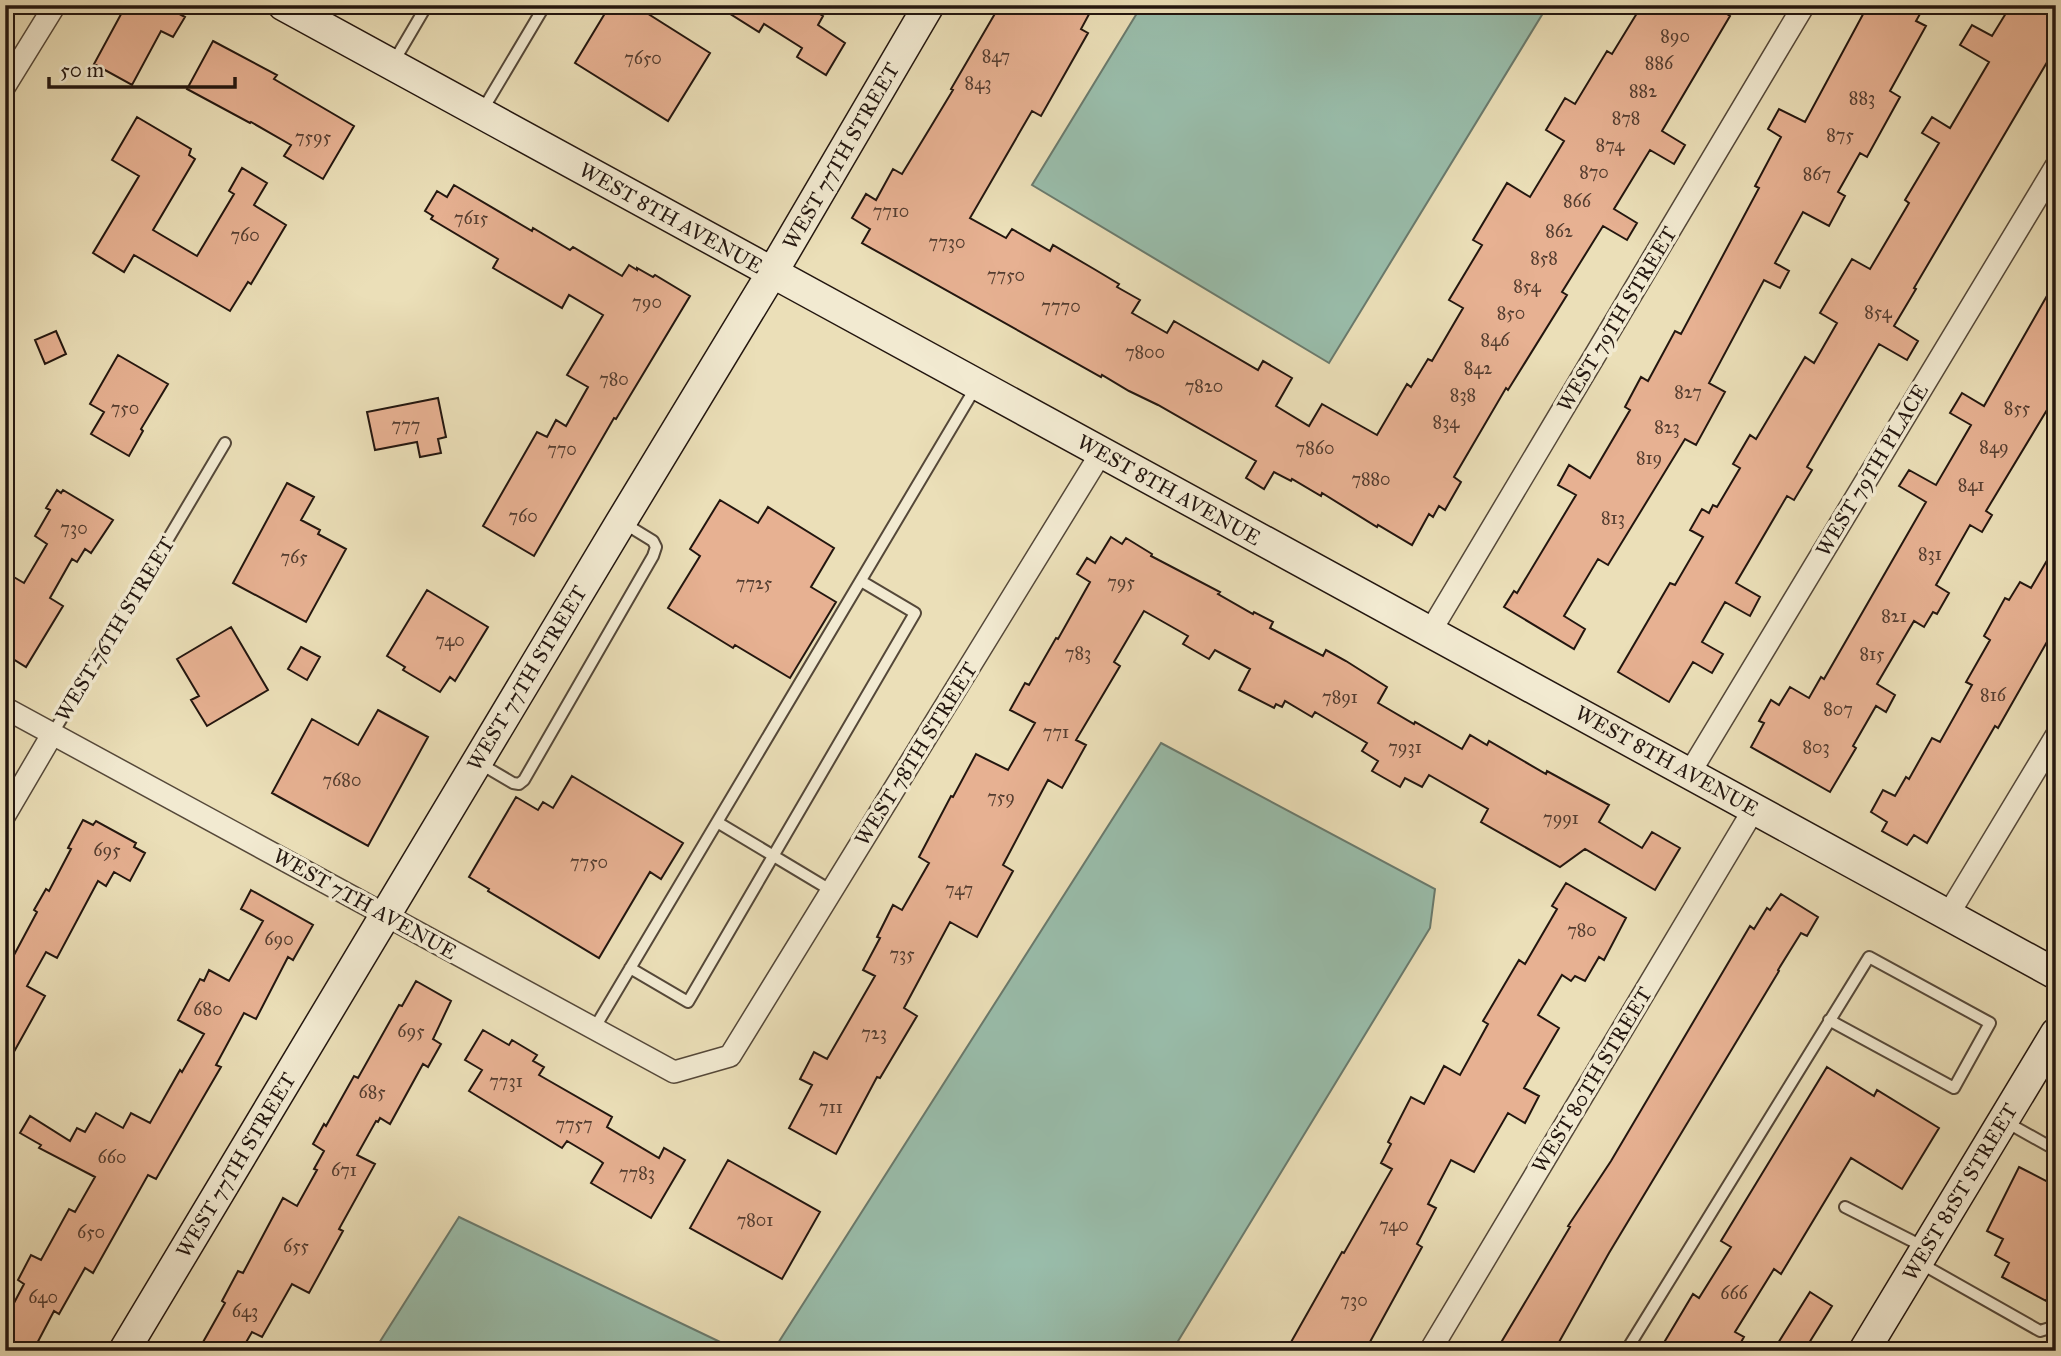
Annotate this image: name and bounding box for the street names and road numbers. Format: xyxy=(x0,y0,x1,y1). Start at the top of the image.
street label: WEST 77TH STREET xyxy=(777,58,905,254)
street label: WEST 8TH AVENUE xyxy=(575,157,767,279)
street label: WEST 79TH STREET xyxy=(1551,222,1683,416)
street label: WEST 79TH PLACE xyxy=(1810,379,1934,561)
street label: WEST 8TH AVENUE xyxy=(1073,429,1265,551)
street label: WEST 76TH STREET xyxy=(50,532,180,726)
street label: WEST 77TH STREET xyxy=(461,581,593,775)
street label: WEST 78TH STREET xyxy=(849,658,983,850)
street label: WEST 8TH AVENUE xyxy=(1571,700,1763,822)
street label: WEST 7TH AVENUE xyxy=(269,843,461,965)
street label: WEST 80TH STREET xyxy=(1526,982,1658,1178)
street label: WEST 77TH STREET xyxy=(170,1068,302,1262)
street label: WEST 81ST STREET xyxy=(1897,1099,2023,1285)

